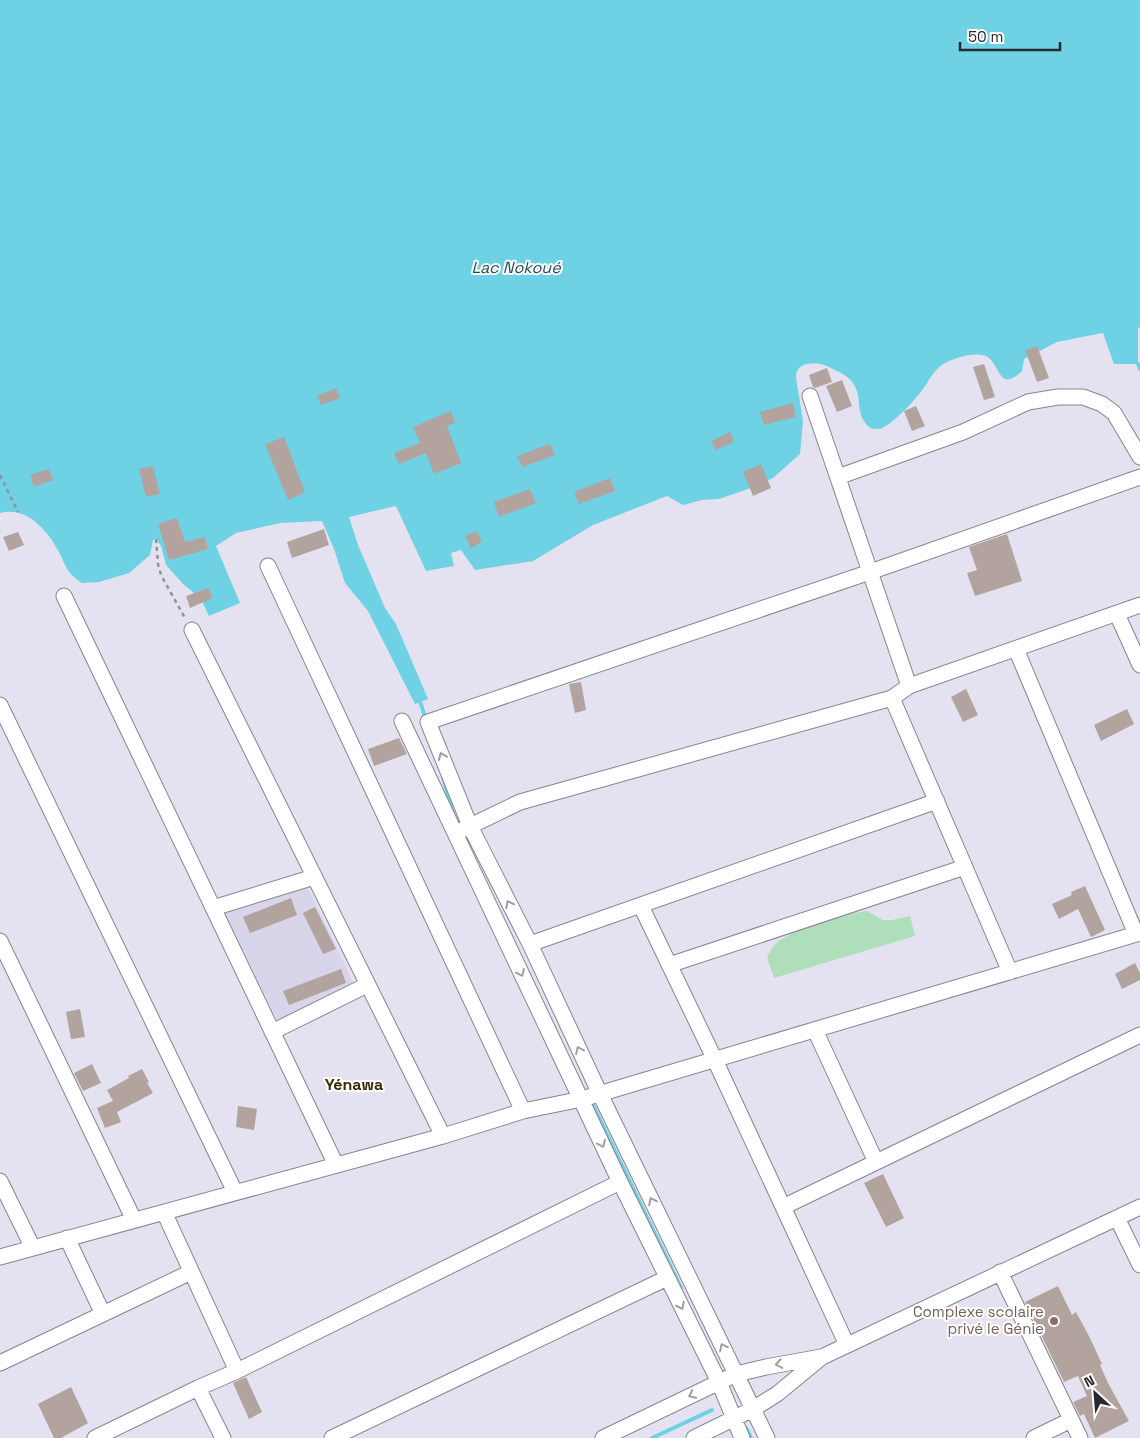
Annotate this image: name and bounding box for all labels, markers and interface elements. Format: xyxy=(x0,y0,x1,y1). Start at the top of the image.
scale bar xyxy=(960,20,1060,52)
text: 50 m xyxy=(968,27,1003,46)
water label: Lac Nokoué xyxy=(471,257,561,278)
one-way arrow xyxy=(438,752,448,761)
one-way arrow xyxy=(505,900,515,909)
one-way arrow xyxy=(515,968,526,977)
one-way arrow xyxy=(575,1046,586,1055)
district label: Yénawa xyxy=(325,1074,383,1095)
one-way arrow xyxy=(596,1138,606,1147)
one-way arrow xyxy=(648,1197,658,1206)
one-way arrow xyxy=(675,1300,685,1309)
place label: Complexe scolaire privé le Génie xyxy=(913,1302,1044,1338)
marker: Complexe scolaire privé le Génie xyxy=(1048,1315,1060,1327)
one-way arrow xyxy=(719,1343,729,1352)
one-way arrow xyxy=(774,1359,783,1369)
north arrow xyxy=(1070,1368,1120,1418)
text: N xyxy=(1081,1371,1097,1391)
one-way arrow xyxy=(688,1389,697,1400)

